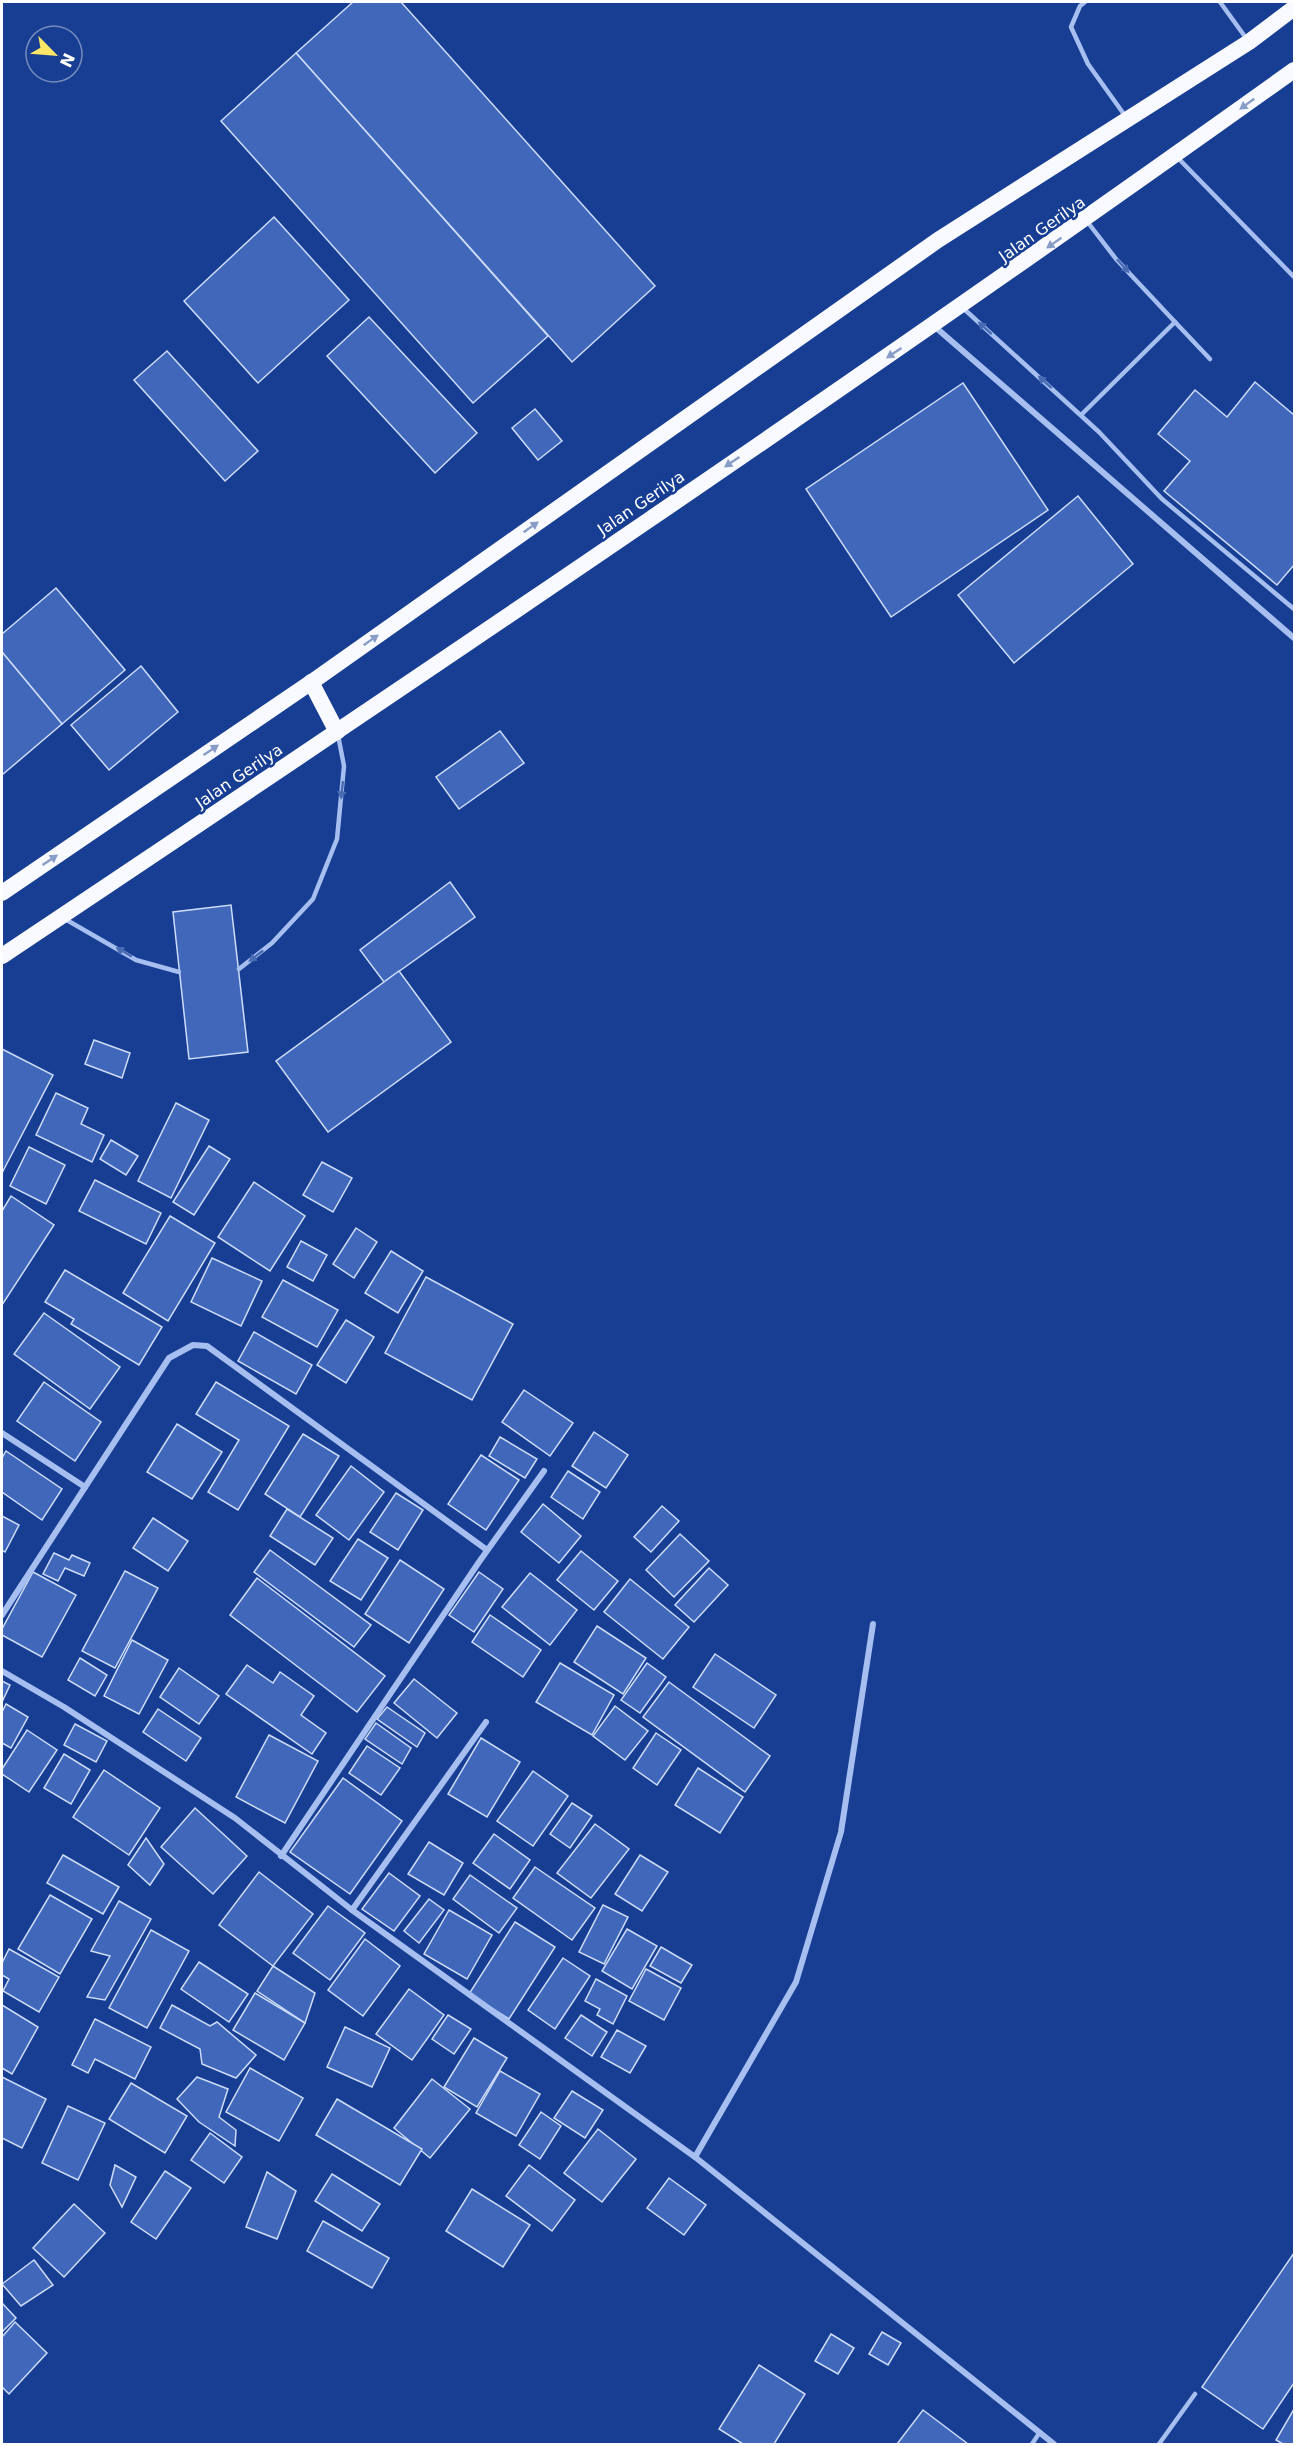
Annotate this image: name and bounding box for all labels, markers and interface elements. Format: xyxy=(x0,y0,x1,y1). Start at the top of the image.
north arrow xyxy=(24,24,84,84)
text: N xyxy=(56,50,79,70)
one-way arrow xyxy=(1239,98,1255,110)
street label: Jalan Gerilya xyxy=(994,192,1089,266)
one-way arrow xyxy=(1047,237,1063,249)
one-way arrow xyxy=(1116,258,1129,273)
one-way arrow xyxy=(978,322,993,335)
one-way arrow xyxy=(886,347,902,359)
one-way arrow xyxy=(1037,375,1052,389)
one-way arrow xyxy=(724,457,741,468)
street label: Jalan Gerilya xyxy=(593,467,688,540)
one-way arrow xyxy=(522,521,538,533)
one-way arrow xyxy=(363,634,379,646)
street label: Jalan Gerilya xyxy=(191,740,286,813)
one-way arrow xyxy=(202,745,219,756)
one-way arrow xyxy=(337,780,347,799)
one-way arrow xyxy=(41,854,57,866)
one-way arrow xyxy=(116,947,132,958)
one-way arrow xyxy=(248,949,263,961)

